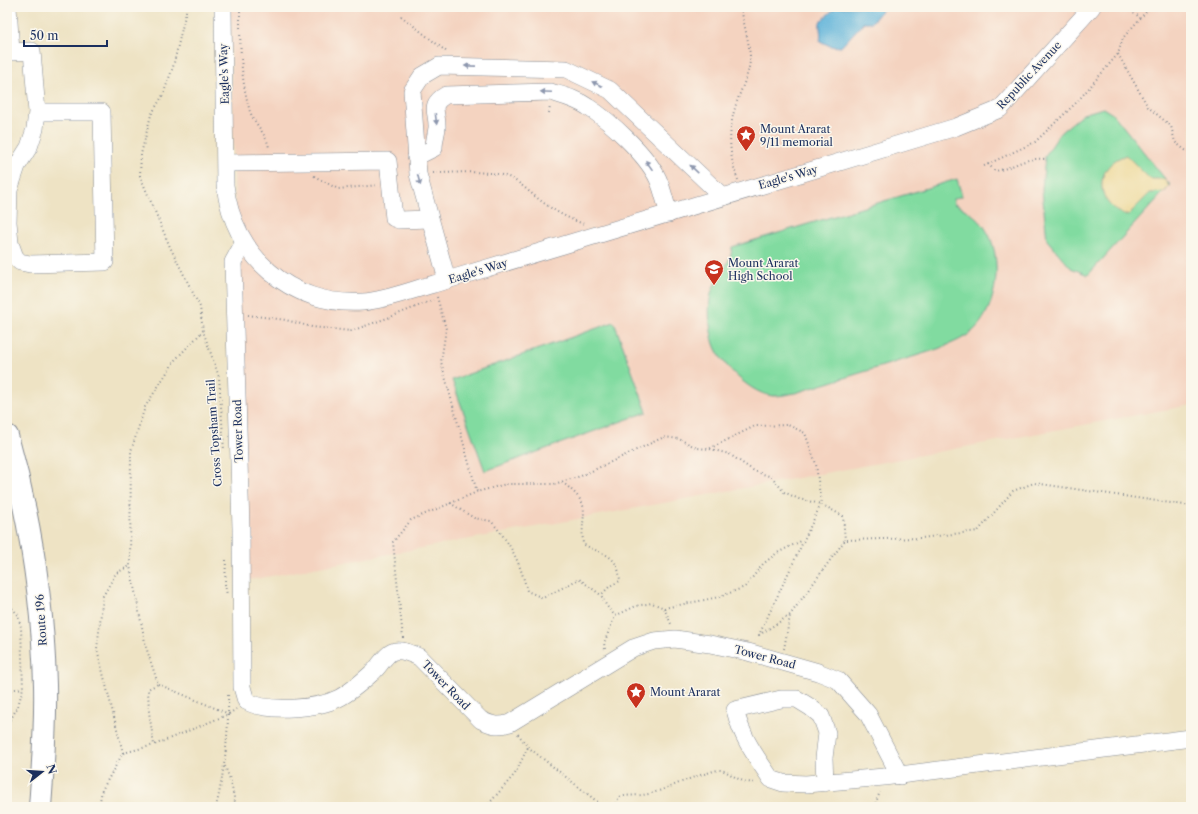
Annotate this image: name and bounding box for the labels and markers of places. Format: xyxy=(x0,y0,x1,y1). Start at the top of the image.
place label: Mount Ararat 9/11 memorial xyxy=(760,122,833,149)
place icon: Mount Ararat 9/11 memorial xyxy=(735,124,757,152)
place label: Mount Ararat High School xyxy=(728,256,799,283)
school or university icon: Mount Ararat High School xyxy=(703,258,725,286)
place icon: Mount Ararat xyxy=(625,681,647,709)
place label: Mount Ararat xyxy=(650,685,721,699)

